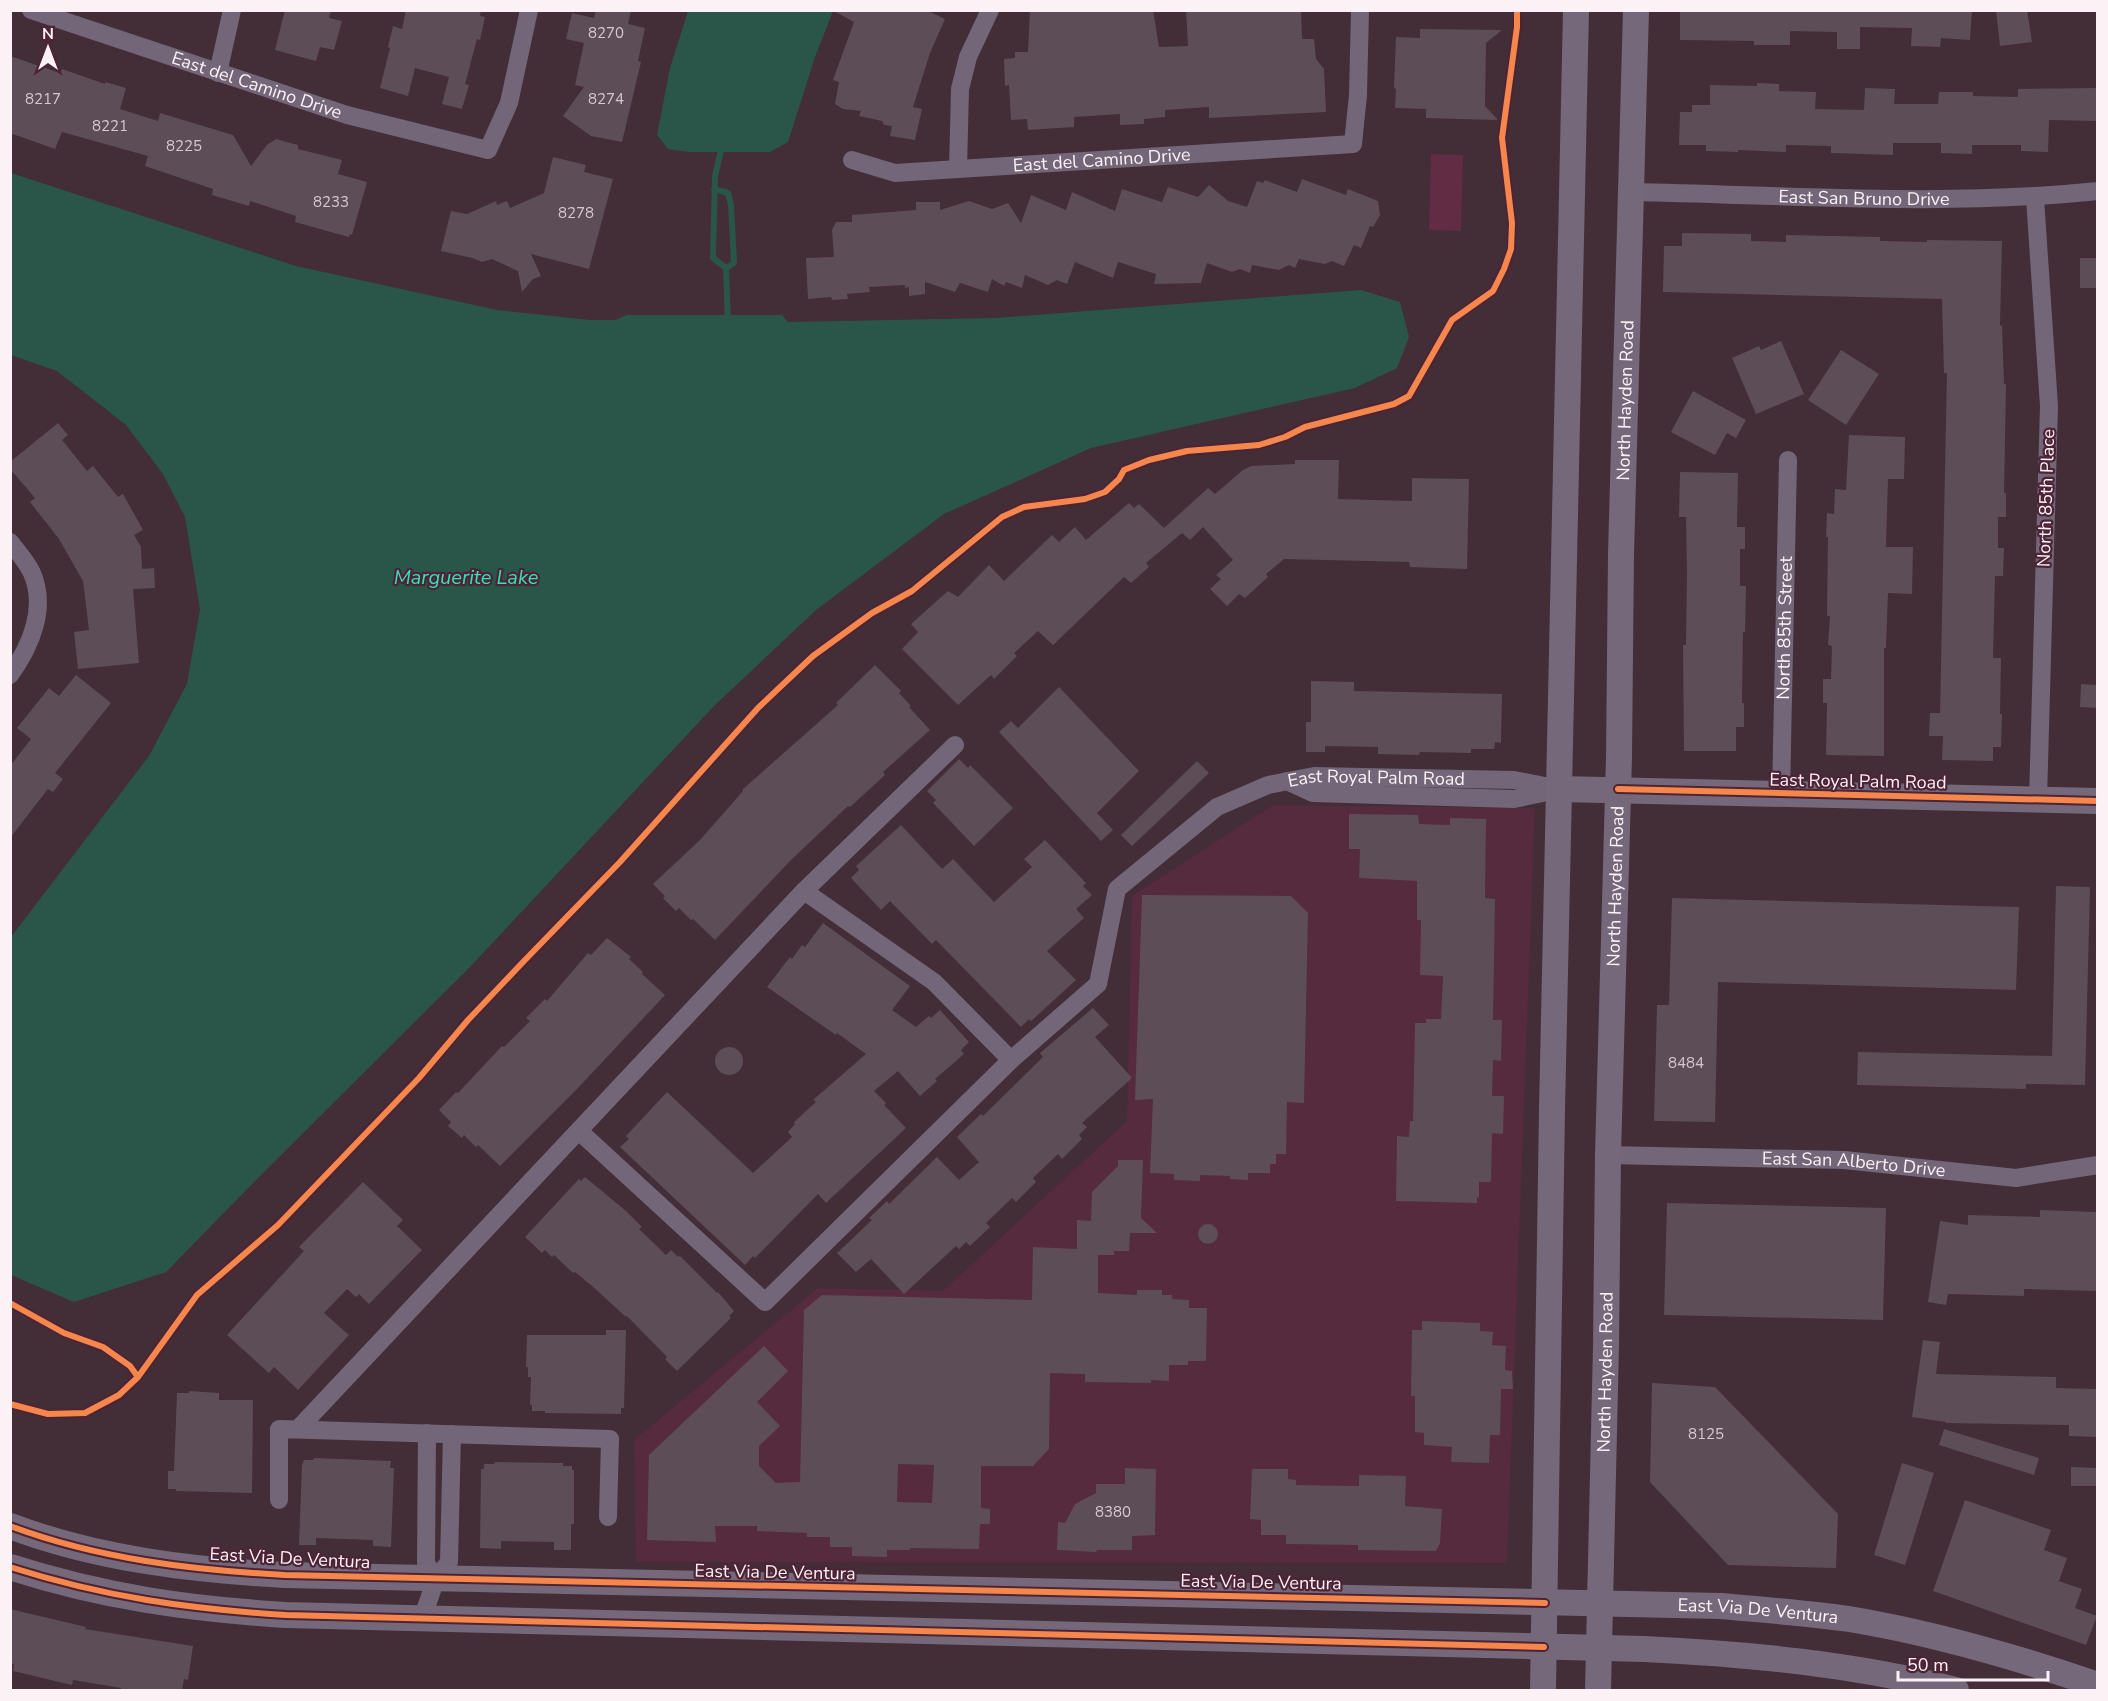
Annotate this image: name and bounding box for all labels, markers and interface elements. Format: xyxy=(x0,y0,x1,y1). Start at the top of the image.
north arrow xyxy=(18,18,78,78)
text: N xyxy=(42,23,54,45)
house number: 8270 xyxy=(588,23,624,43)
street label: East del Camino Drive xyxy=(169,46,345,125)
house number: 8217 xyxy=(25,89,61,109)
house number: 8274 xyxy=(588,89,624,109)
house number: 8221 xyxy=(92,116,128,136)
house number: 8225 xyxy=(166,136,202,156)
street label: East del Camino Drive xyxy=(1012,142,1191,178)
street label: East San Bruno Drive xyxy=(1778,184,1950,211)
house number: 8233 xyxy=(313,192,349,212)
house number: 8278 xyxy=(558,203,594,223)
street label: North Hayden Road xyxy=(1611,320,1639,481)
street label: North 85th Place xyxy=(2032,429,2060,567)
street label: North 85th Street xyxy=(1771,555,1798,700)
water label: Marguerite Lake xyxy=(394,564,539,591)
street label: East Royal Palm Road xyxy=(1286,764,1465,793)
street label: East Royal Palm Road xyxy=(1769,767,1947,795)
street label: North Hayden Road xyxy=(1601,806,1630,967)
house number: 8484 xyxy=(1668,1053,1704,1073)
street label: East San Alberto Drive xyxy=(1762,1146,1947,1183)
street label: North Hayden Road xyxy=(1592,1292,1619,1453)
house number: 8125 xyxy=(1688,1424,1724,1444)
house number: 8380 xyxy=(1095,1502,1131,1522)
street label: East Via De Ventura xyxy=(209,1542,371,1574)
street label: East Via De Ventura xyxy=(694,1559,856,1585)
street label: East Via De Ventura xyxy=(1180,1569,1342,1595)
street label: East Via De Ventura xyxy=(1677,1593,1840,1629)
scale bar xyxy=(1898,1644,2048,1682)
text: 50 m xyxy=(1907,1653,1949,1677)

